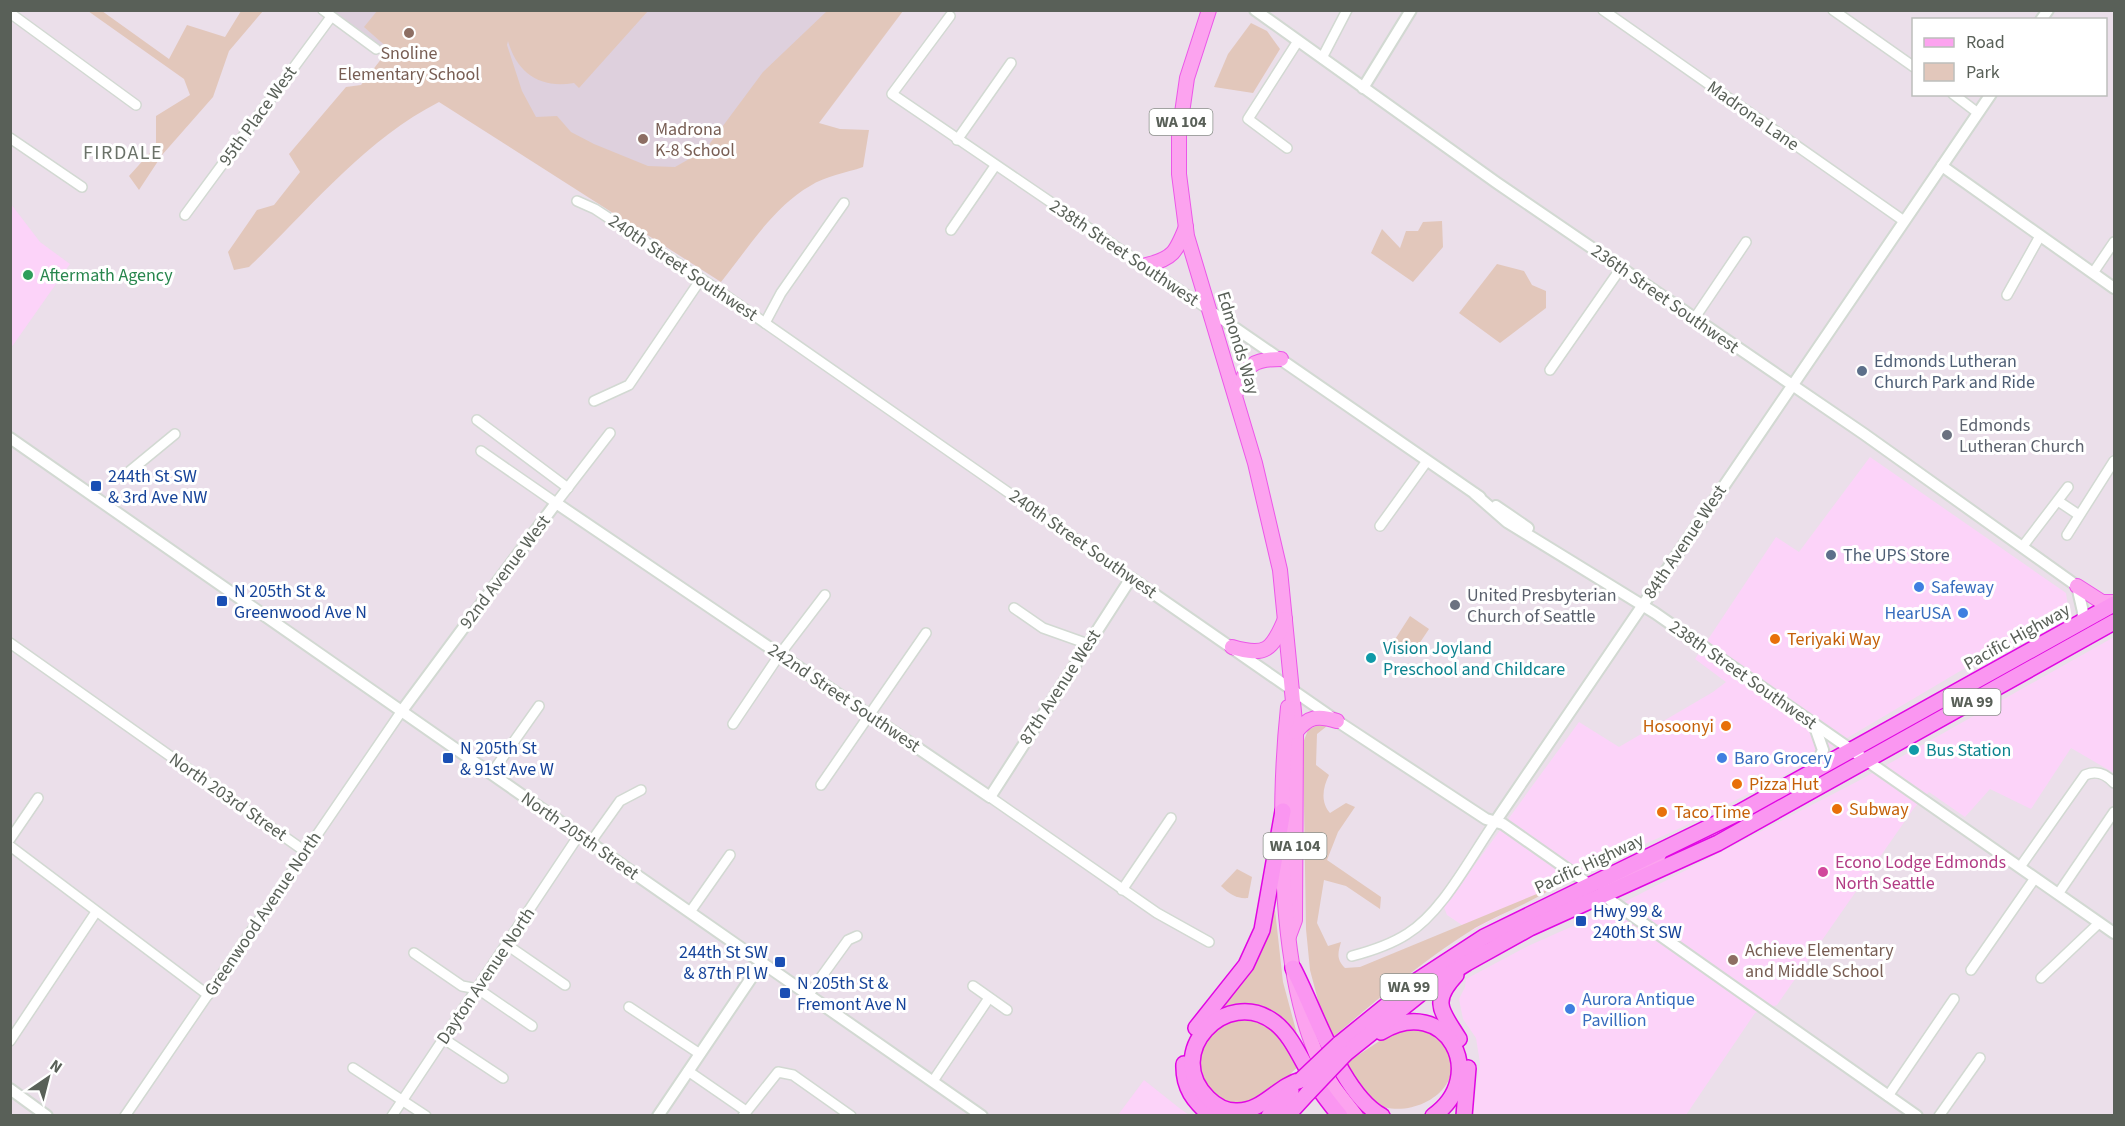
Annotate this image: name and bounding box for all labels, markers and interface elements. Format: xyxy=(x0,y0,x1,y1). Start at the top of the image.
legend xyxy=(1912,18,2107,96)
marker: Snoline Elementary School xyxy=(402,26,416,40)
text: Road xyxy=(1966,30,2005,55)
place label: Snoline Elementary School xyxy=(338,41,480,87)
text: Park xyxy=(1966,60,2000,85)
street label: 95th Place West xyxy=(213,61,303,171)
street label: Madrona Lane xyxy=(1702,75,1804,157)
road number: WA 104 xyxy=(1150,109,1212,135)
place label: Madrona K-8 School xyxy=(655,117,735,163)
marker: Madrona K-8 School xyxy=(636,132,650,146)
district label: FIRDALE xyxy=(83,139,163,167)
street label: 238th Street Southwest xyxy=(1044,194,1204,312)
street label: 240th Street Southwest xyxy=(603,209,763,327)
street label: 236th Street Southwest xyxy=(1586,239,1744,359)
place label: Aftermath Agency xyxy=(40,263,173,288)
marker: Aftermath Agency xyxy=(21,268,35,282)
street label: Edmonds Way xyxy=(1211,289,1266,398)
place label: Edmonds Lutheran Church Park and Ride xyxy=(1874,349,2035,395)
marker: Edmonds Lutheran Church Park and Ride xyxy=(1855,364,1869,378)
place label: Edmonds Lutheran Church xyxy=(1959,413,2084,459)
marker: Edmonds Lutheran Church xyxy=(1940,428,1954,442)
place label: 244th St SW & 3rd Ave NW xyxy=(108,464,207,510)
marker: 244th St SW & 3rd Ave NW xyxy=(89,479,103,493)
street label: 84th Avenue West xyxy=(1638,480,1732,604)
street label: 240th Street Southwest xyxy=(1004,484,1162,604)
street label: 92nd Avenue West xyxy=(454,510,556,634)
place label: The UPS Store xyxy=(1843,543,1950,568)
marker: The UPS Store xyxy=(1824,548,1838,562)
place label: Safeway xyxy=(1931,575,1995,600)
place label: N 205th St & Greenwood Ave N xyxy=(234,579,367,625)
marker: Safeway xyxy=(1912,580,1926,594)
place label: United Presbyterian Church of Seattle xyxy=(1467,583,1617,629)
marker: N 205th St & Greenwood Ave N xyxy=(215,594,229,608)
street label: Pacific Highway xyxy=(1959,597,2075,677)
marker: United Presbyterian Church of Seattle xyxy=(1448,598,1462,612)
place label: HearUSA xyxy=(1884,601,1951,626)
marker: HearUSA xyxy=(1956,606,1970,620)
street label: 238th Street Southwest xyxy=(1664,615,1822,735)
street label: 87th Avenue West xyxy=(1013,625,1107,749)
place label: Teriyaki Way xyxy=(1787,627,1881,652)
marker: Teriyaki Way xyxy=(1768,632,1782,646)
place label: Vision Joyland Preschool and Childcare xyxy=(1383,636,1565,682)
street label: 242nd Street Southwest xyxy=(763,638,925,758)
marker: Vision Joyland Preschool and Childcare xyxy=(1364,651,1378,665)
road number: WA 99 xyxy=(1944,689,2000,715)
place label: Hosoonyi xyxy=(1643,714,1714,739)
marker: Hosoonyi xyxy=(1719,719,1733,733)
place label: N 205th St & 91st Ave W xyxy=(460,736,554,782)
place label: Bus Station xyxy=(1926,738,2011,763)
marker: Bus Station xyxy=(1907,743,1921,757)
place label: Baro Grocery xyxy=(1734,746,1832,771)
street label: North 203rd Street xyxy=(164,747,292,847)
marker: N 205th St & 91st Ave W xyxy=(441,751,455,765)
marker: Baro Grocery xyxy=(1715,751,1729,765)
place label: Pizza Hut xyxy=(1749,772,1819,797)
marker: Pizza Hut xyxy=(1730,777,1744,791)
street label: North 205th Street xyxy=(516,786,644,886)
place label: Subway xyxy=(1849,797,1909,822)
place label: Taco Time xyxy=(1674,800,1751,825)
marker: Subway xyxy=(1830,802,1844,816)
marker: Taco Time xyxy=(1655,805,1669,819)
street label: Greenwood Avenue North xyxy=(199,827,327,1001)
street label: Pacific Highway xyxy=(1530,828,1648,900)
road number: WA 104 xyxy=(1264,833,1326,859)
place label: Econo Lodge Edmonds North Seattle xyxy=(1835,850,2006,896)
marker: Econo Lodge Edmonds North Seattle xyxy=(1816,865,1830,879)
place label: Hwy 99 & 240th St SW xyxy=(1593,899,1682,945)
street label: Dayton Avenue North xyxy=(431,903,541,1049)
marker: Hwy 99 & 240th St SW xyxy=(1574,914,1588,928)
place label: Achieve Elementary and Middle School xyxy=(1745,938,1894,984)
place label: 244th St SW & 87th Pl W xyxy=(679,940,768,986)
marker: Achieve Elementary and Middle School xyxy=(1726,953,1740,967)
marker: 244th St SW & 87th Pl W xyxy=(773,955,787,969)
place label: N 205th St & Fremont Ave N xyxy=(797,971,907,1017)
road number: WA 99 xyxy=(1380,974,1438,1000)
marker: N 205th St & Fremont Ave N xyxy=(778,986,792,1000)
place label: Aurora Antique Pavillion xyxy=(1582,987,1695,1033)
marker: Aurora Antique Pavillion xyxy=(1563,1002,1577,1016)
north arrow xyxy=(18,1048,78,1108)
text: N xyxy=(45,1054,67,1079)

